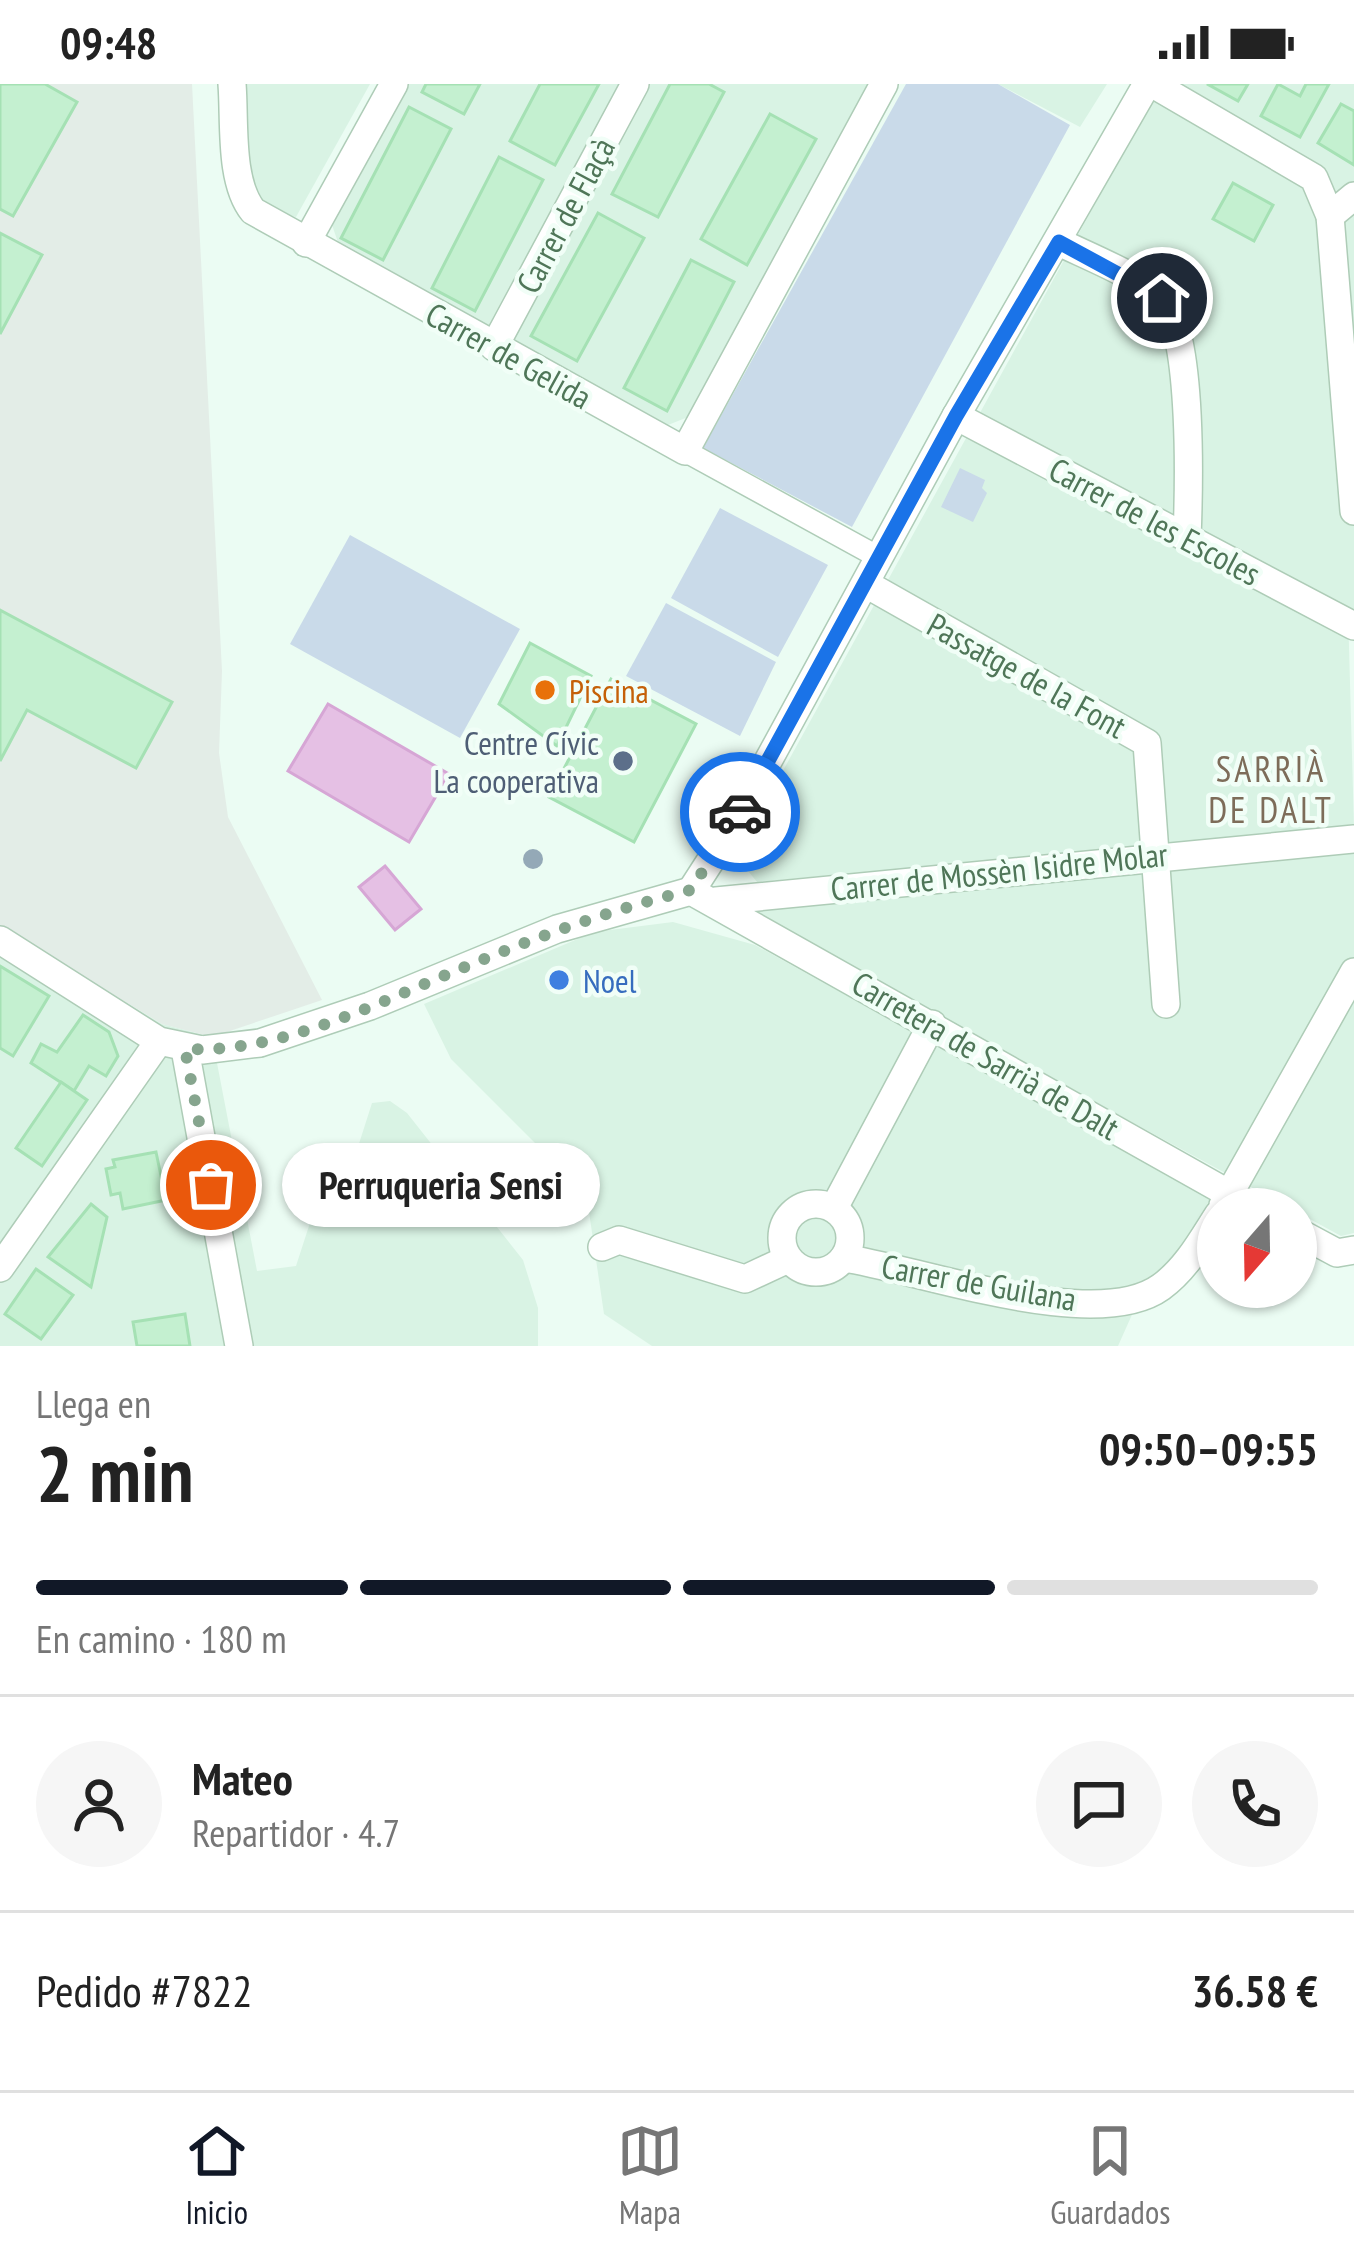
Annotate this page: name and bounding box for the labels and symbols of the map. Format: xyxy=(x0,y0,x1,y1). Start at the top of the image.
street label: Carrer de Flaçà xyxy=(506,130,624,300)
pin xyxy=(1111,247,1213,349)
street label: Carrer de Gelida xyxy=(419,292,599,418)
street label: Carrer de les Escoles xyxy=(1042,447,1268,595)
street label: Passatge de la Font xyxy=(920,603,1134,747)
place label: Piscina xyxy=(569,669,649,712)
marker: Piscina xyxy=(532,677,558,703)
place label: Centre Cívic La cooperativa xyxy=(433,721,599,802)
district label: SARRIÀ DE DALT xyxy=(1208,745,1334,833)
marker: Centre Cívic La cooperativa xyxy=(610,748,636,774)
courier xyxy=(680,752,800,872)
street label: Carrer de Mossèn Isidre Molar xyxy=(828,832,1170,910)
place label: Noel xyxy=(583,959,637,1002)
street label: Carretera de Sarrià de Dalt xyxy=(845,961,1127,1149)
marker: Noel xyxy=(546,967,572,993)
pin xyxy=(160,1134,262,1236)
callout: Perruqueria Sensi xyxy=(283,1143,601,1227)
north arrow xyxy=(1197,1188,1317,1308)
street label: Carrer de Guilana xyxy=(878,1244,1080,1320)

